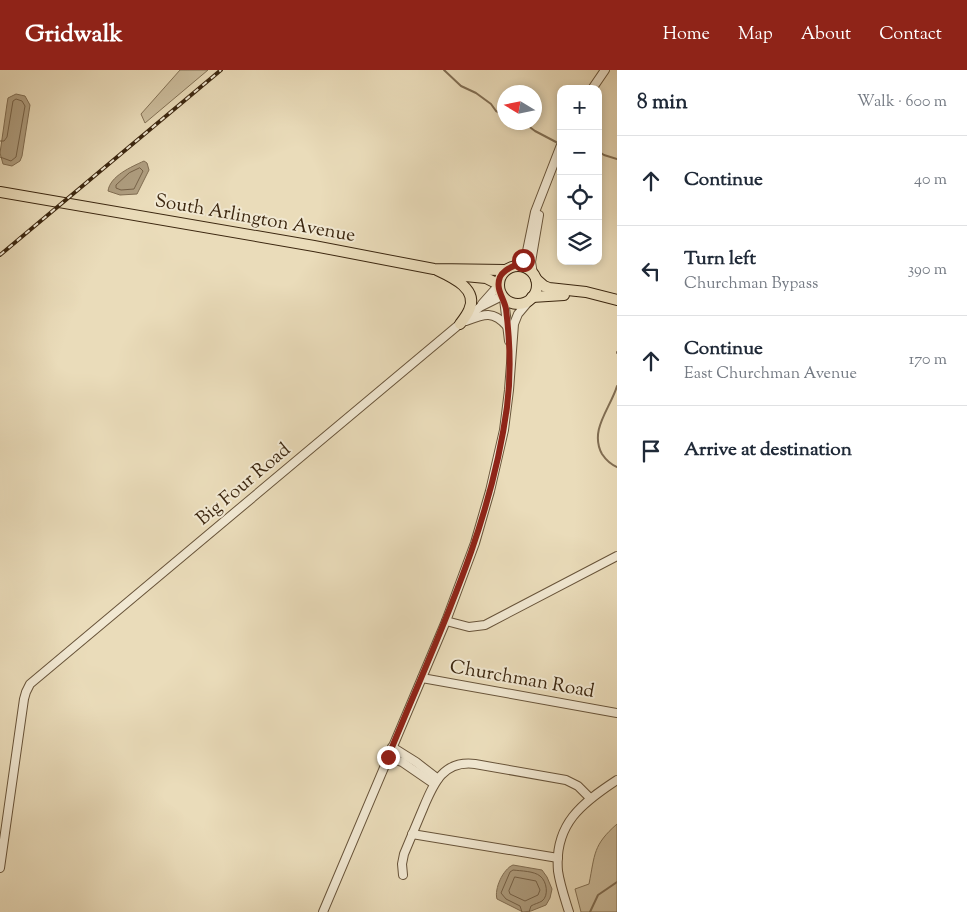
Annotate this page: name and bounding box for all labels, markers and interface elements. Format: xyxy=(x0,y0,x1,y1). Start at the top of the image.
text: Gridwalk xyxy=(25,18,123,52)
text: Home xyxy=(663,22,710,48)
text: Map xyxy=(738,22,773,48)
text: About xyxy=(801,22,851,48)
text: Contact xyxy=(879,22,942,48)
north arrow xyxy=(497,85,542,130)
map controls xyxy=(557,85,602,265)
button: + xyxy=(557,85,602,130)
text: 8 min xyxy=(637,88,688,118)
text: Walk · 600 m xyxy=(857,91,947,114)
button: − xyxy=(557,130,602,175)
icon: ahead xyxy=(637,167,665,195)
text: Continue xyxy=(684,167,763,194)
text: 40 m xyxy=(914,169,947,192)
button: locate xyxy=(557,175,602,220)
street label: South Arlington Avenue xyxy=(153,188,357,250)
button: layers xyxy=(557,220,602,265)
text: Turn left xyxy=(684,246,756,273)
route start xyxy=(512,249,535,272)
icon: left xyxy=(637,257,665,285)
text: 390 m xyxy=(908,259,947,282)
text: Churchman Bypass xyxy=(684,273,818,296)
text: Continue xyxy=(684,336,763,363)
icon: ahead xyxy=(637,347,665,375)
text: 170 m xyxy=(909,349,947,372)
text: East Churchman Avenue xyxy=(684,363,857,386)
street label: Big Four Road xyxy=(191,437,297,533)
icon: arrive xyxy=(637,437,665,465)
text: Arrive at destination xyxy=(684,437,852,464)
street label: Churchman Road xyxy=(448,654,597,706)
route end xyxy=(377,746,400,769)

